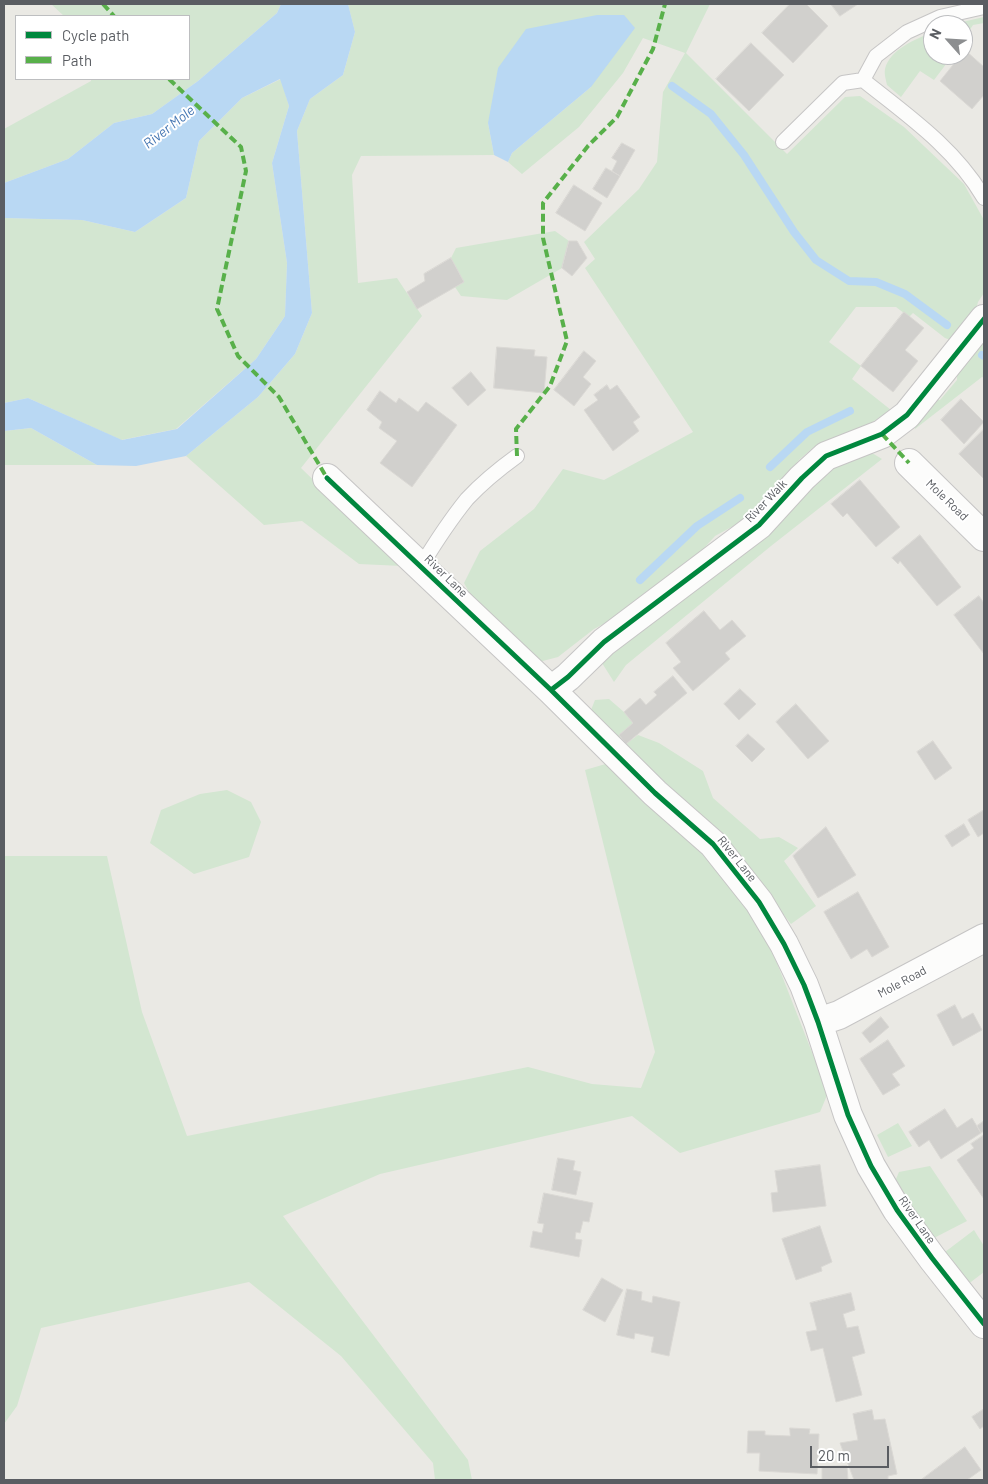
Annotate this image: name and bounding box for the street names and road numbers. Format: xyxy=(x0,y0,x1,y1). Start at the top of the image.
street label: Mole Road xyxy=(923,476,971,524)
street label: River Walk xyxy=(742,477,790,525)
street label: River Lane xyxy=(421,552,471,600)
street label: River Lane xyxy=(714,833,760,885)
street label: Mole Road xyxy=(875,963,929,1001)
street label: River Lane xyxy=(895,1193,939,1247)

